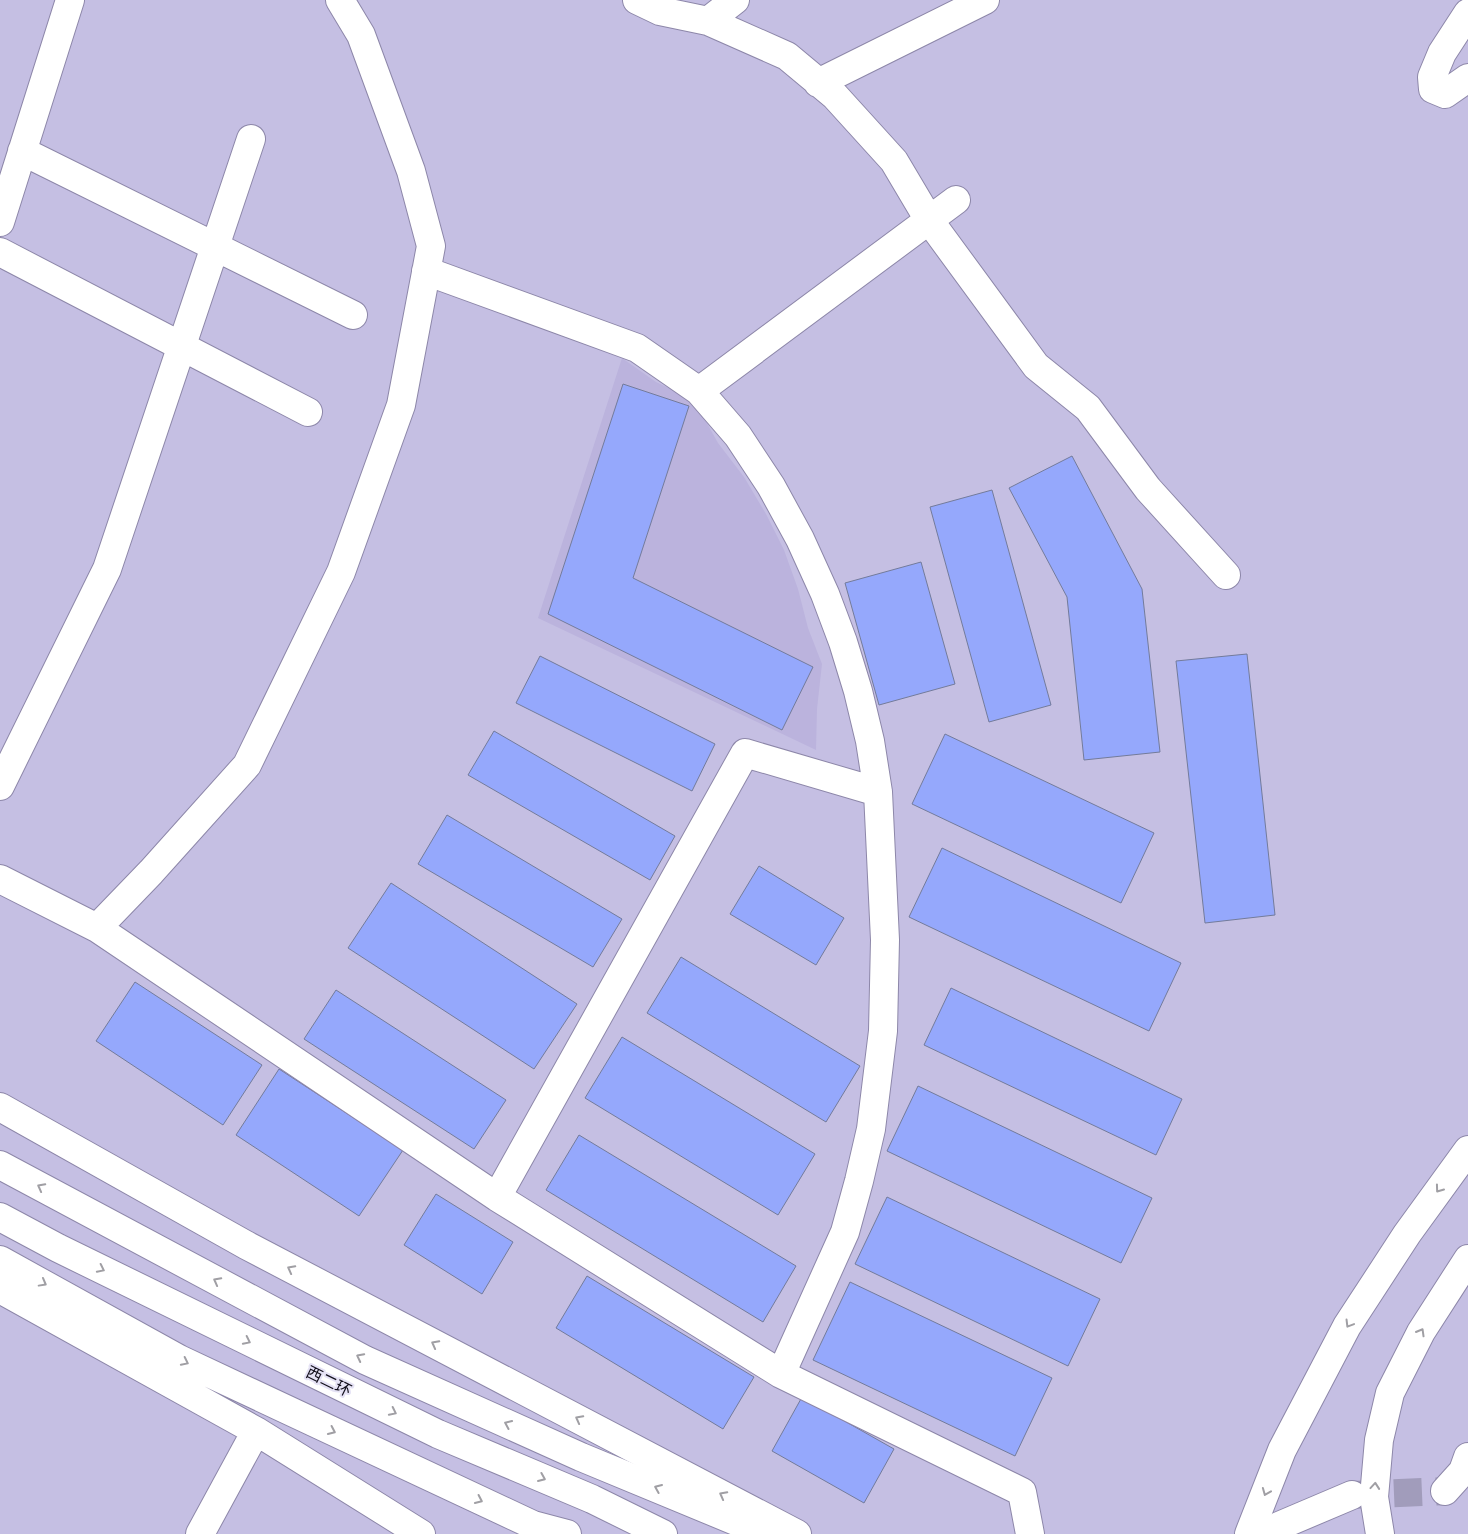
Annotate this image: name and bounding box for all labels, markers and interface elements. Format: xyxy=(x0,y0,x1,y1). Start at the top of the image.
one-way arrow xyxy=(37,1183,46,1193)
one-way arrow xyxy=(1436,1183,1445,1193)
one-way arrow xyxy=(96,1263,105,1273)
one-way arrow xyxy=(288,1265,297,1275)
one-way arrow xyxy=(37,1277,46,1287)
one-way arrow xyxy=(213,1277,222,1287)
one-way arrow xyxy=(1345,1319,1355,1328)
one-way arrow xyxy=(1415,1329,1425,1338)
one-way arrow xyxy=(242,1335,251,1345)
one-way arrow xyxy=(432,1340,441,1350)
one-way arrow xyxy=(356,1354,365,1364)
one-way arrow xyxy=(180,1355,189,1366)
street label: 西二环 xyxy=(303,1363,354,1401)
one-way arrow xyxy=(388,1406,397,1416)
one-way arrow xyxy=(576,1415,585,1425)
one-way arrow xyxy=(504,1420,513,1431)
one-way arrow xyxy=(327,1424,336,1435)
one-way arrow xyxy=(537,1471,546,1482)
one-way arrow xyxy=(1369,1482,1380,1490)
one-way arrow xyxy=(654,1484,663,1495)
one-way arrow xyxy=(1261,1487,1272,1496)
one-way arrow xyxy=(719,1491,728,1501)
one-way arrow xyxy=(474,1493,483,1504)

